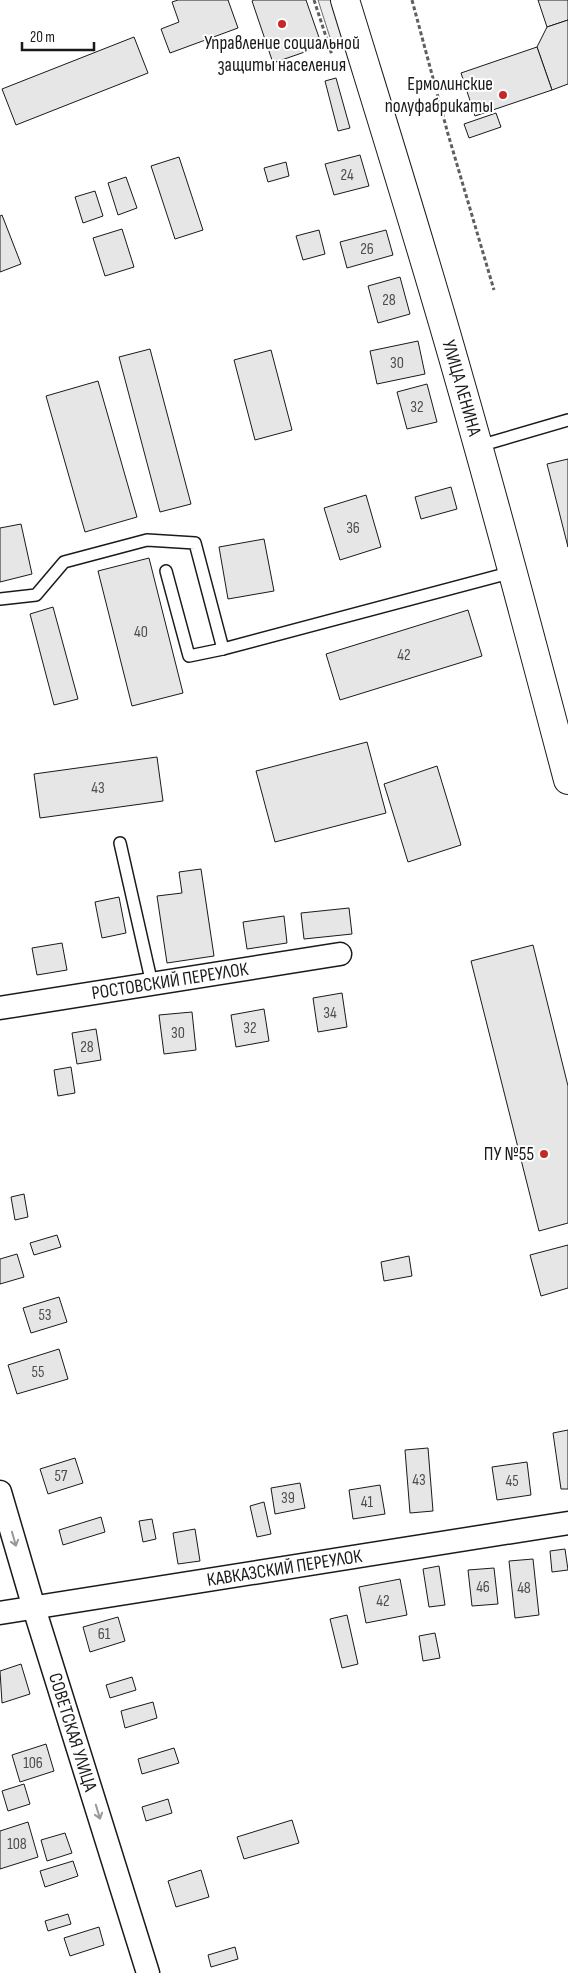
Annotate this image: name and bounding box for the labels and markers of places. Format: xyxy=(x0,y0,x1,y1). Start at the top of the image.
marker: Управление социальной защиты населения xyxy=(276,18,288,30)
place label: Управление социальной защиты населения xyxy=(204,32,360,77)
place label: Ермолинские полуфабрикаты xyxy=(385,73,493,118)
marker: Ермолинские полуфабрикаты xyxy=(497,89,509,101)
place label: ПУ №55 xyxy=(484,1143,534,1166)
marker: ПУ №55 xyxy=(538,1148,550,1160)

